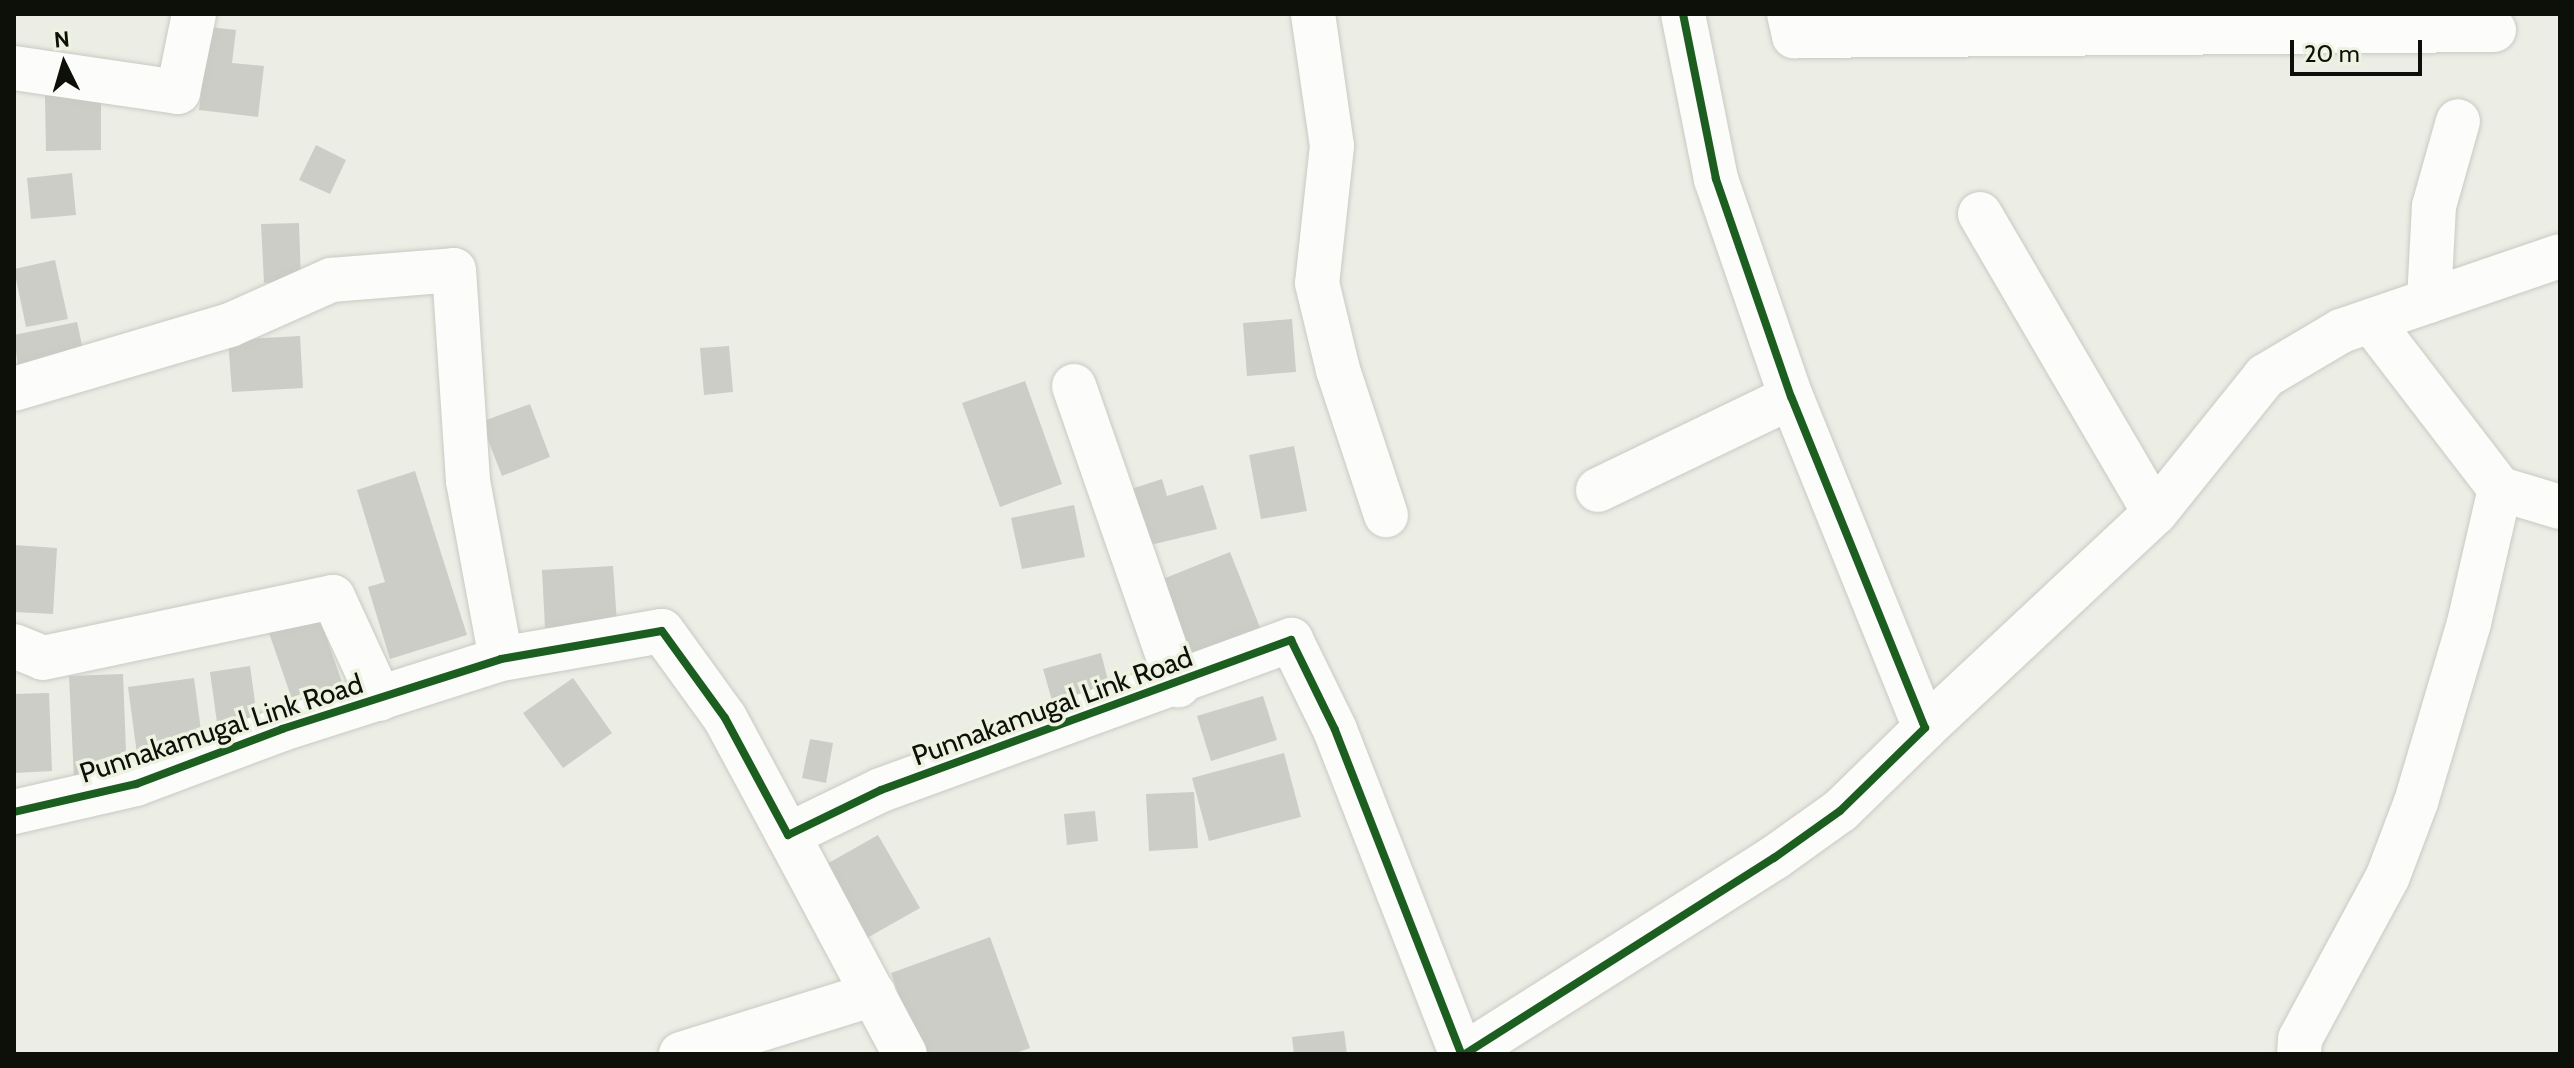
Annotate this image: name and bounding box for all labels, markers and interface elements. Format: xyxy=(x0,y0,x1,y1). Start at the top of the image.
north arrow xyxy=(24,24,104,104)
scale bar xyxy=(2294,24,2426,74)
text: N xyxy=(53,25,71,54)
text: 20 m xyxy=(2304,39,2360,68)
street label: Punnakamugal Link Road xyxy=(907,640,1197,772)
street label: Punnakamugal Link Road xyxy=(75,666,367,790)

